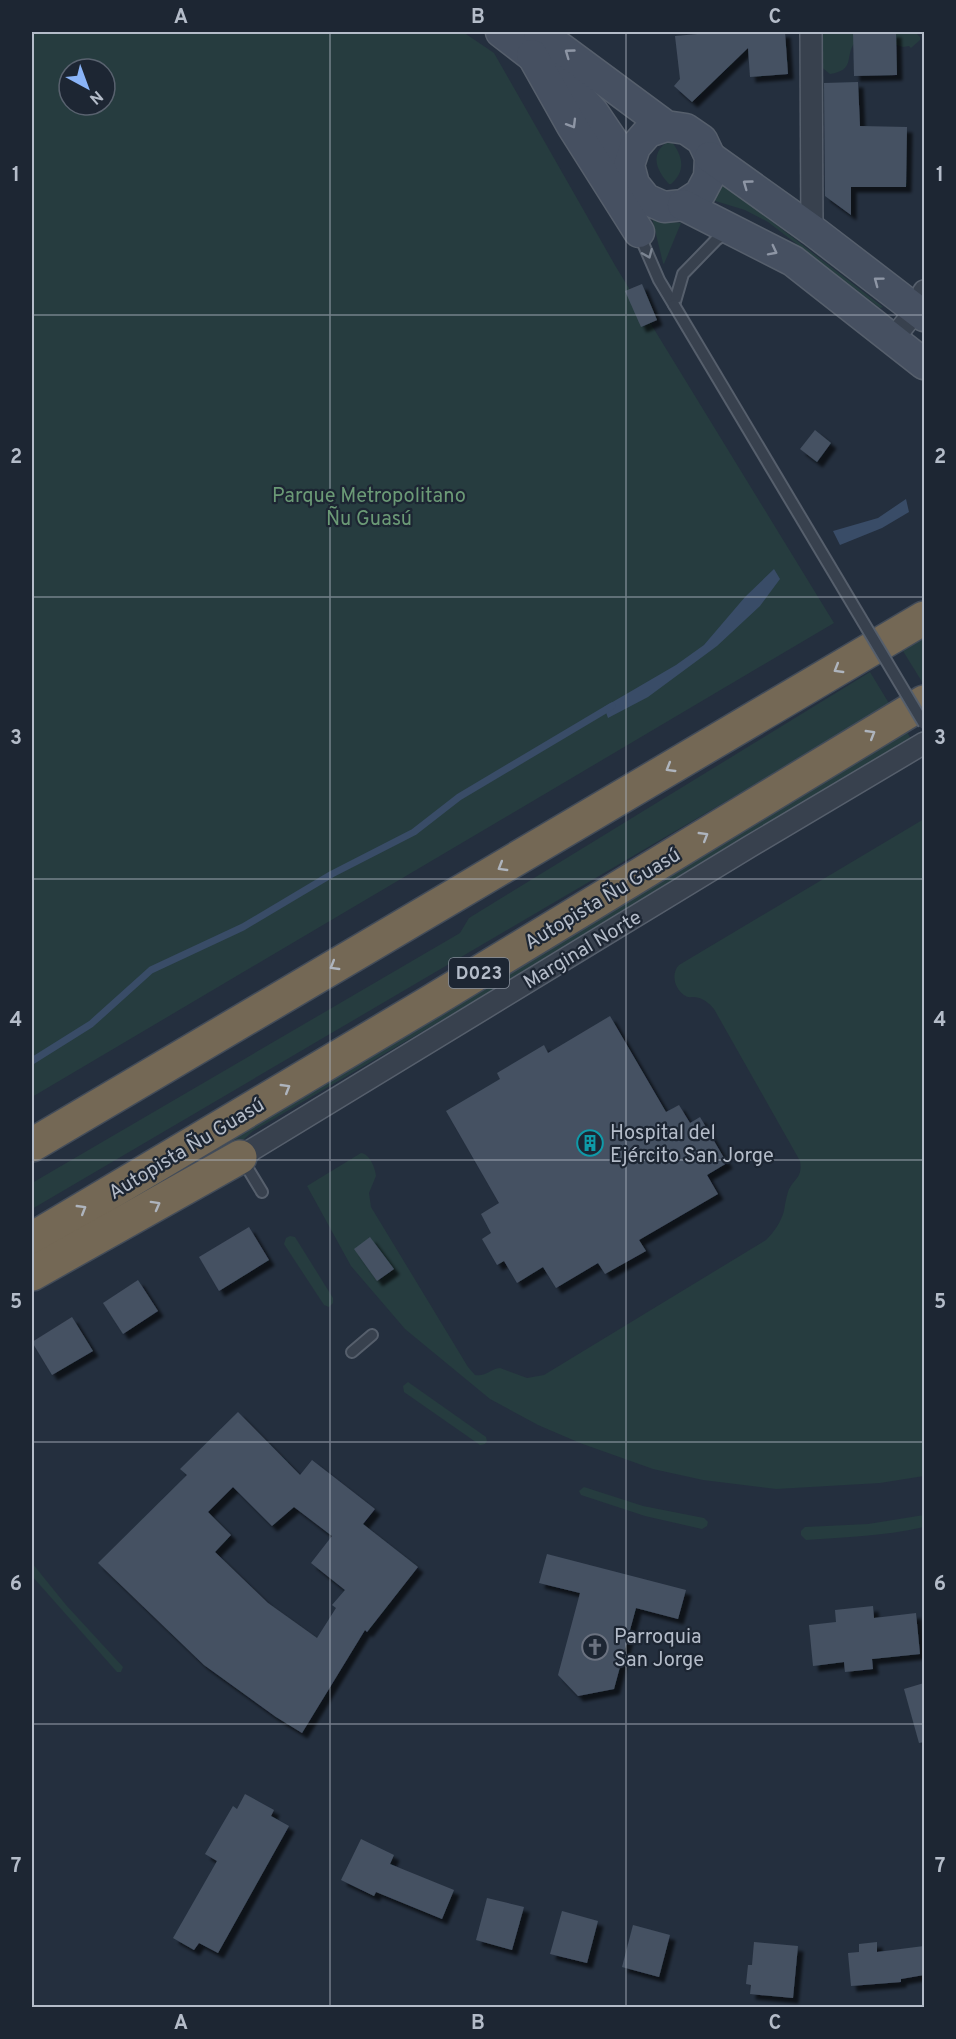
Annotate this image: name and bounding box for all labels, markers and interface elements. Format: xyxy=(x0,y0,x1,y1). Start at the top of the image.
text: A xyxy=(174,5,188,31)
text: B xyxy=(471,5,485,31)
text: C xyxy=(769,5,781,31)
one-way arrow xyxy=(564,50,575,61)
north arrow xyxy=(57,57,117,117)
text: N xyxy=(85,85,106,108)
one-way arrow xyxy=(564,118,576,129)
text: 1 xyxy=(12,163,20,189)
text: 1 xyxy=(936,163,944,189)
one-way arrow xyxy=(743,180,754,191)
one-way arrow xyxy=(766,244,777,255)
one-way arrow xyxy=(641,248,653,259)
one-way arrow xyxy=(874,277,885,288)
text: 2 xyxy=(10,445,22,471)
text: 2 xyxy=(934,445,946,471)
park label: Parque Metropolitano Ñu Guasú xyxy=(272,484,466,533)
one-way arrow xyxy=(834,661,844,673)
text: 3 xyxy=(10,726,22,752)
text: 3 xyxy=(934,726,946,752)
one-way arrow xyxy=(865,730,875,742)
one-way arrow xyxy=(666,761,676,772)
one-way arrow xyxy=(698,831,708,843)
street label: Autopista Ñu Guasú xyxy=(520,842,686,957)
one-way arrow xyxy=(498,860,508,872)
street label: Marginal Norte xyxy=(519,905,647,996)
road number: D023 xyxy=(449,958,509,988)
one-way arrow xyxy=(330,959,340,971)
text: 4 xyxy=(10,1008,22,1034)
text: 4 xyxy=(934,1008,946,1034)
one-way arrow xyxy=(280,1084,290,1096)
street label: Autopista Ñu Guasú xyxy=(104,1092,270,1207)
place label: Hospital del Ejército San Jorge xyxy=(610,1121,774,1170)
building icon: Hospital del Ejército San Jorge xyxy=(575,1128,605,1158)
one-way arrow xyxy=(150,1200,160,1212)
one-way arrow xyxy=(76,1205,86,1217)
text: 5 xyxy=(10,1290,22,1316)
text: 5 xyxy=(934,1290,946,1316)
text: 6 xyxy=(10,1572,22,1598)
text: 6 xyxy=(934,1572,946,1598)
place label: Parroquia San Jorge xyxy=(614,1625,704,1674)
church icon: Parroquia San Jorge xyxy=(580,1632,610,1662)
text: 7 xyxy=(11,1854,21,1880)
text: 7 xyxy=(935,1854,945,1880)
text: A xyxy=(174,2011,188,2037)
text: B xyxy=(471,2011,485,2037)
text: C xyxy=(769,2011,781,2037)

